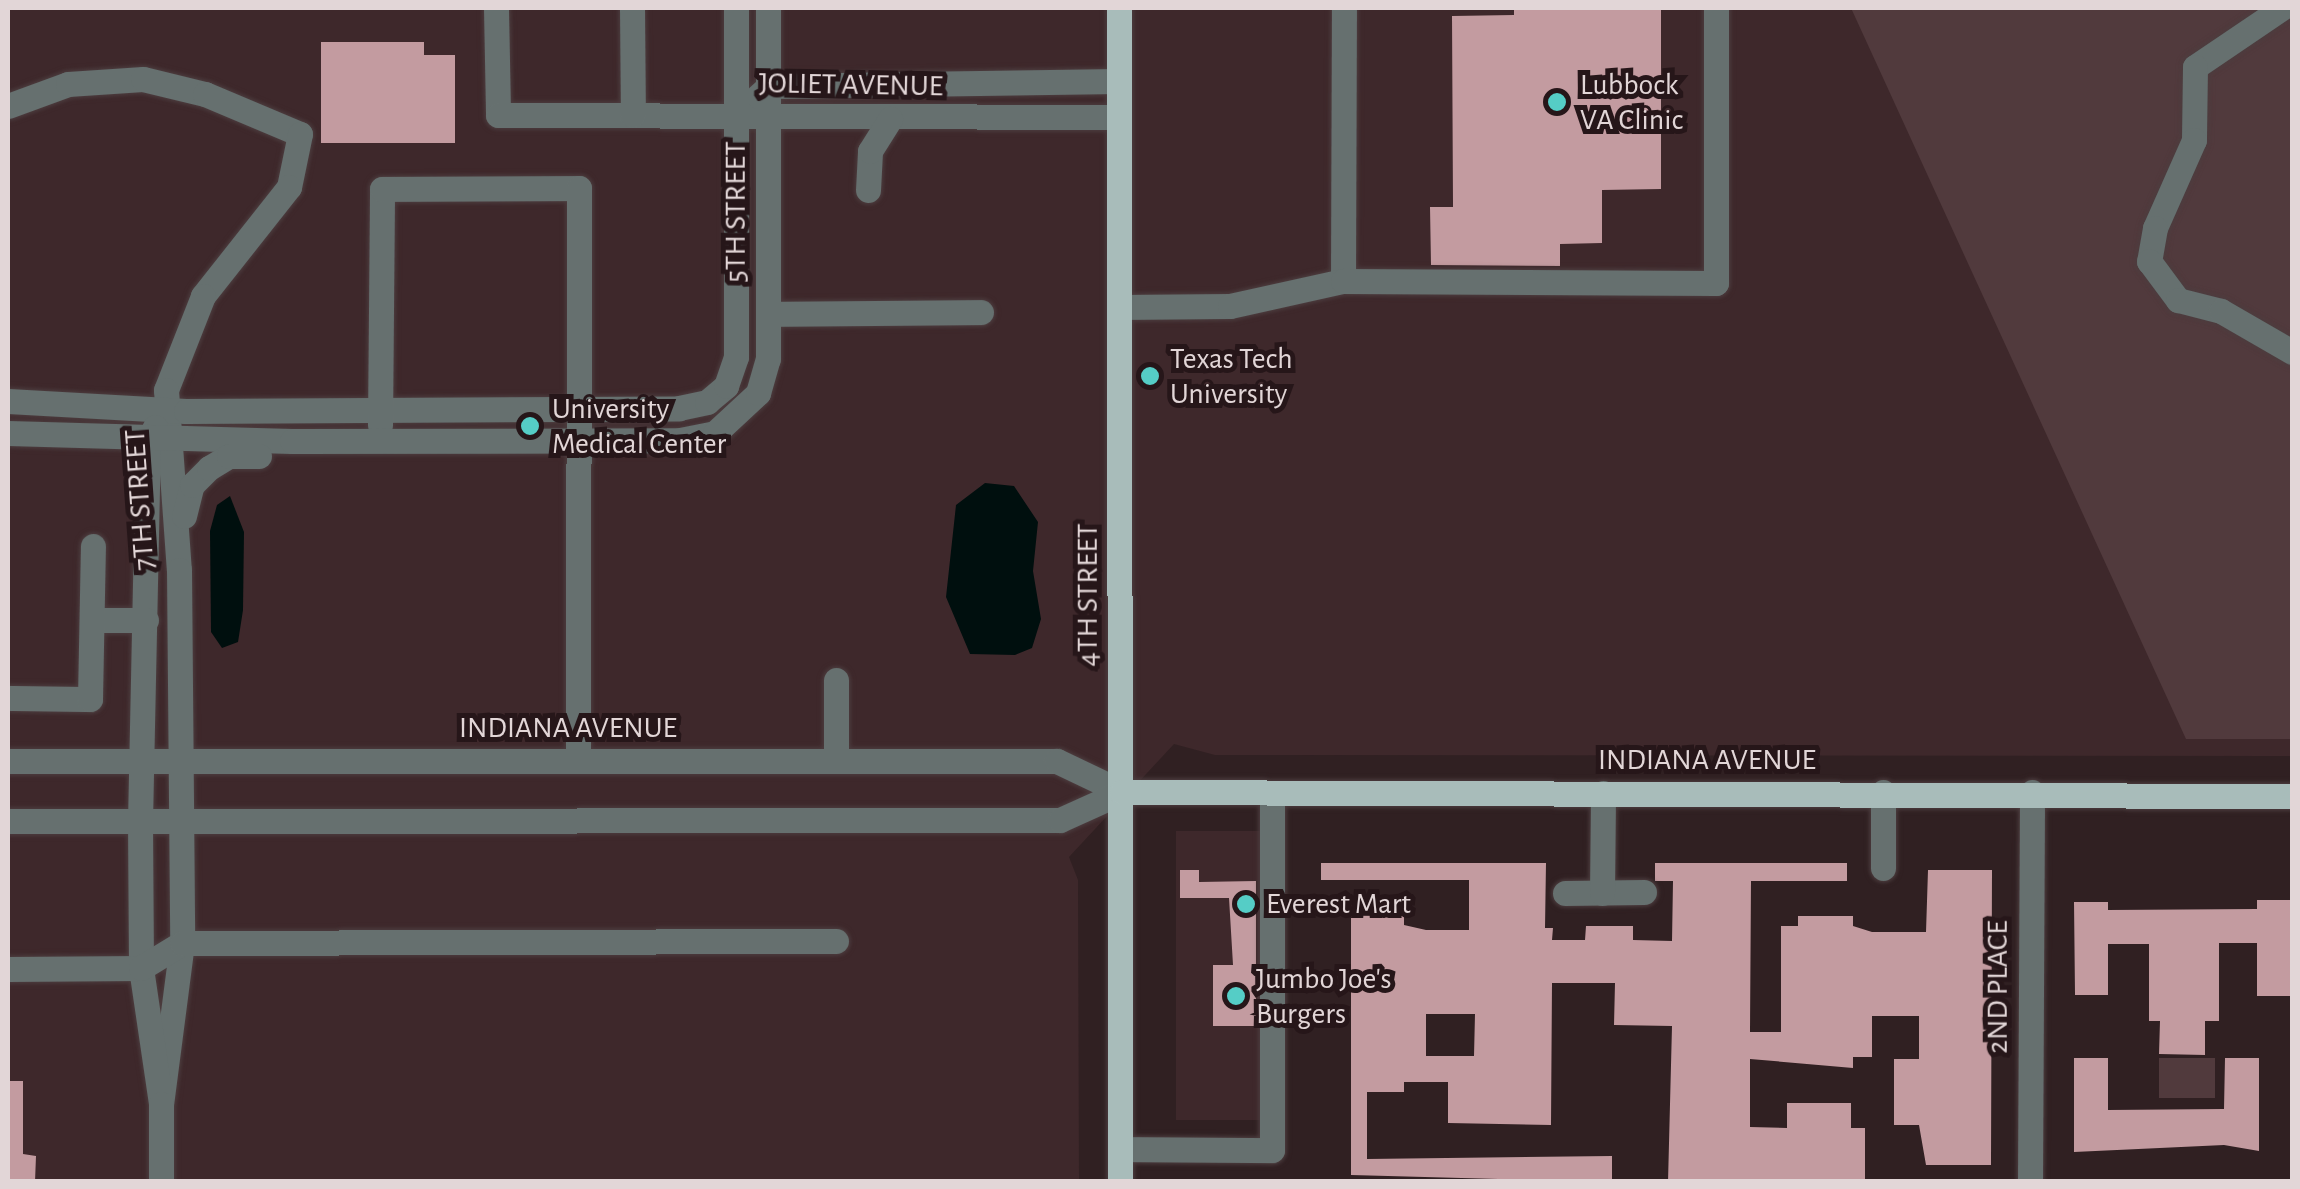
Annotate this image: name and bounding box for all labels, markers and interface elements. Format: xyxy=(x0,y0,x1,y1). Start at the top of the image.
street label: JOLIET AVENUE xyxy=(759,65,943,105)
place label: Lubbock VA Clinic xyxy=(1580,67,1683,138)
marker: Lubbock VA Clinic xyxy=(1544,89,1570,115)
street label: 5TH STREET xyxy=(718,141,754,283)
place label: Texas Tech University xyxy=(1170,341,1293,412)
marker: Texas Tech University xyxy=(1139,365,1161,387)
place label: University Medical Center xyxy=(552,391,726,462)
marker: University Medical Center xyxy=(517,413,543,439)
street label: 7TH STREET xyxy=(117,428,163,572)
street label: 4TH STREET xyxy=(1070,523,1106,667)
street label: INDIANA AVENUE xyxy=(459,710,677,746)
street label: INDIANA AVENUE xyxy=(1598,742,1816,778)
place label: Everest Mart xyxy=(1266,886,1411,922)
marker: Everest Mart xyxy=(1235,893,1257,915)
street label: 2ND PLACE xyxy=(1980,920,2016,1054)
place label: Jumbo Joe's Burgers xyxy=(1256,961,1392,1032)
marker: Jumbo Joe's Burgers xyxy=(1225,985,1247,1007)

